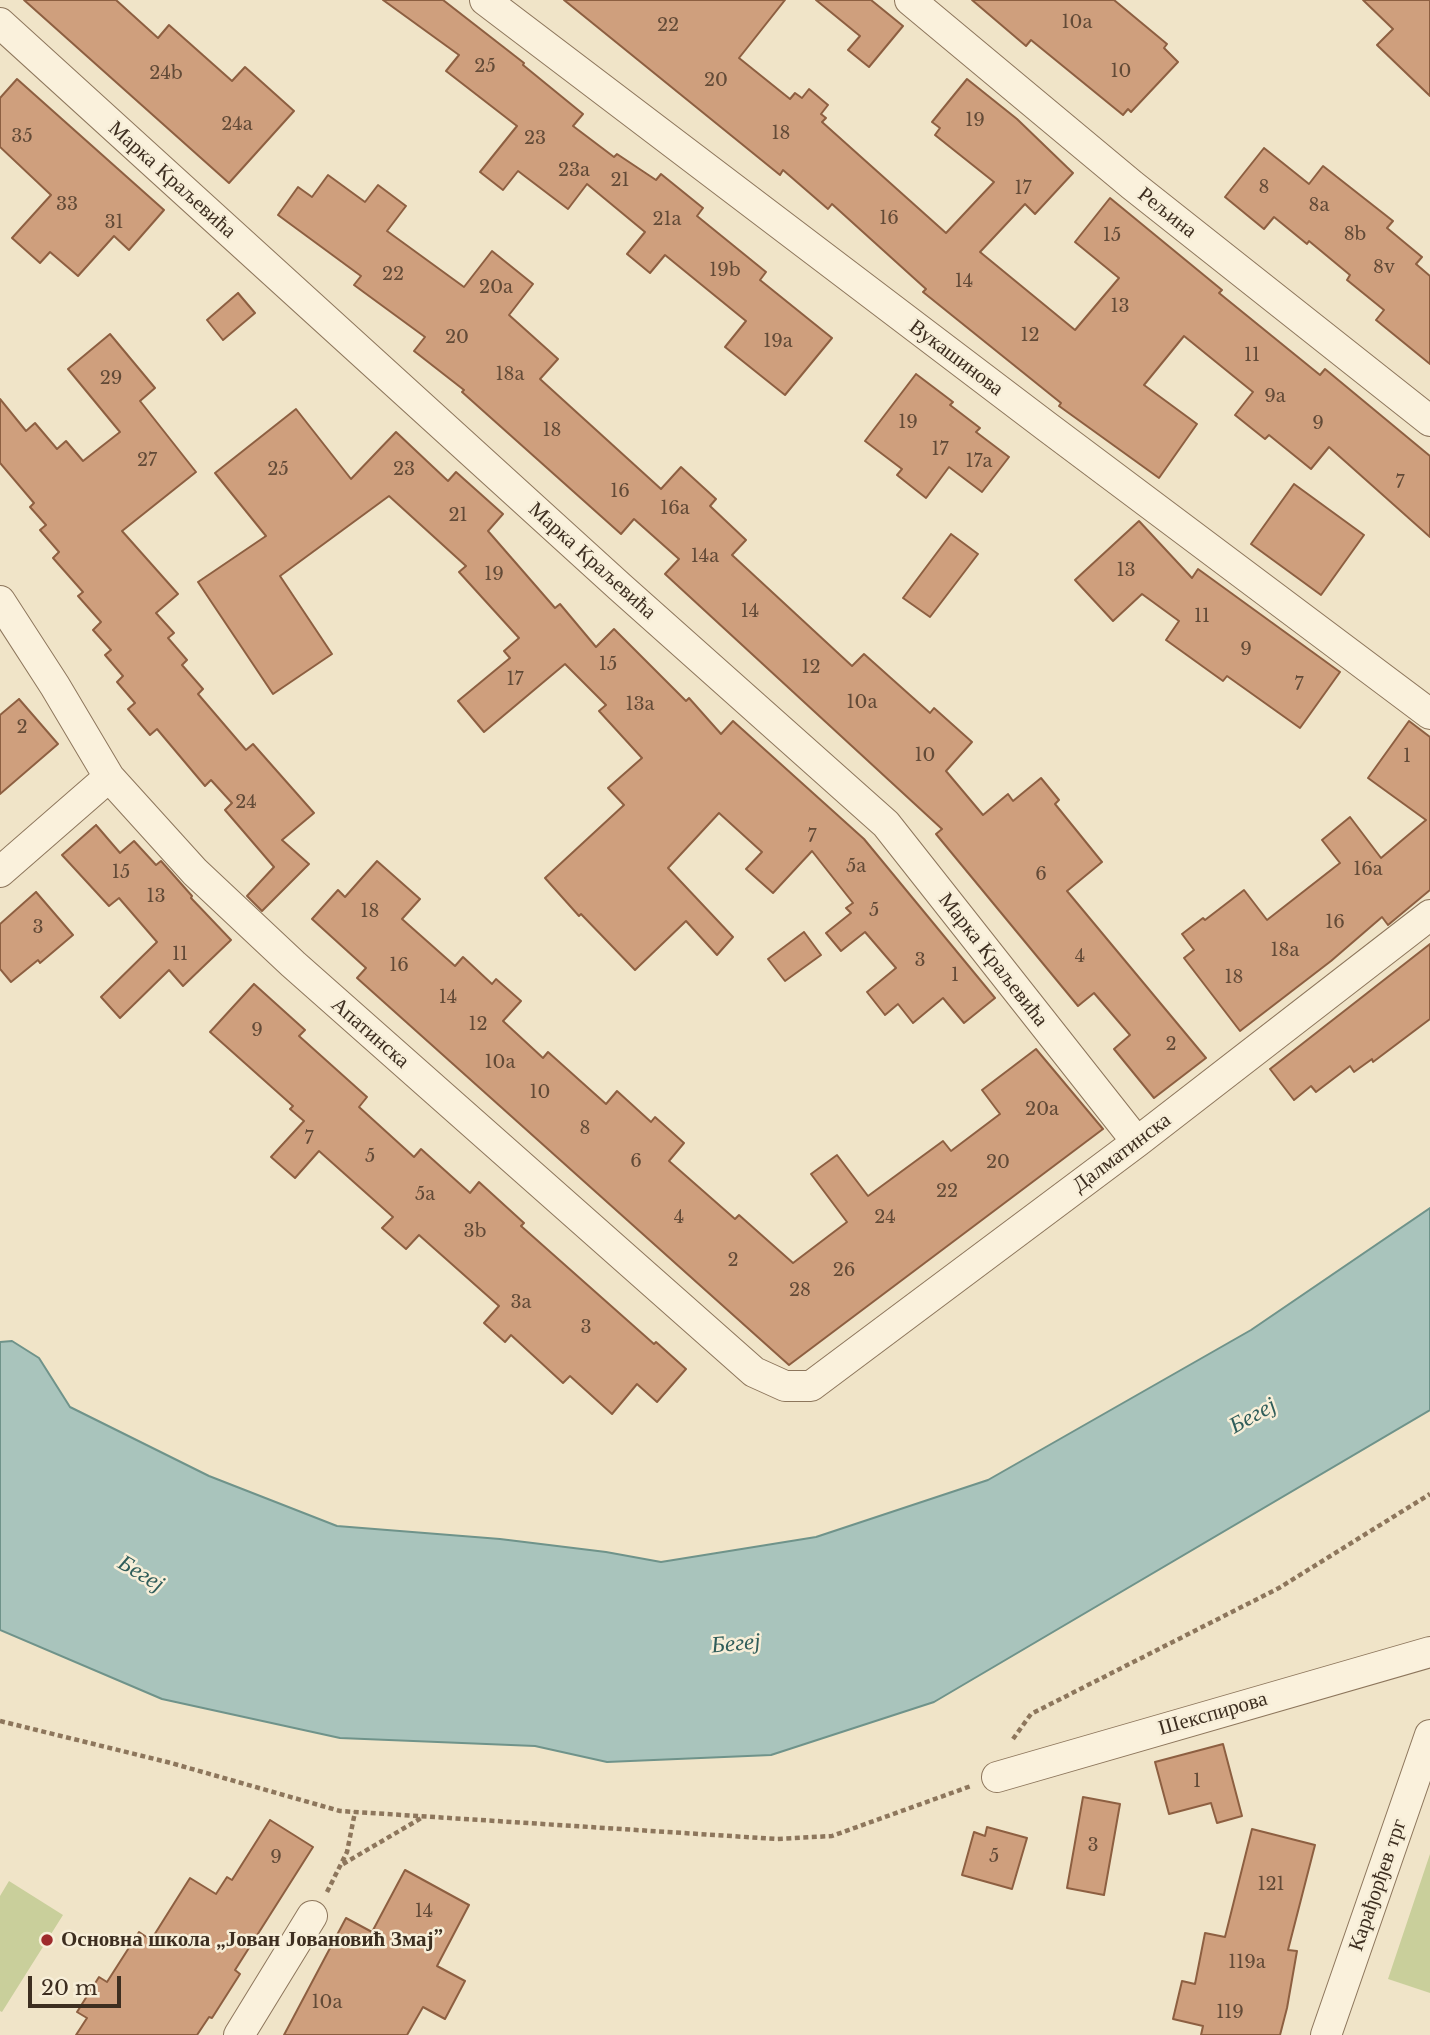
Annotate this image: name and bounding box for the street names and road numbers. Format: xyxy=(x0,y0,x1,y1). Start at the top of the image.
street label: Марка Краљевића xyxy=(103,116,241,244)
street label: Рељина xyxy=(1133,182,1201,244)
street label: Вукашинова xyxy=(904,314,1008,402)
street label: Марка Краљевића xyxy=(523,497,661,625)
street label: Марка Краљевића xyxy=(933,888,1053,1032)
street label: Апатинска xyxy=(326,992,414,1074)
street label: Далматинска xyxy=(1068,1108,1176,1198)
street label: Шекспирова xyxy=(1156,1686,1270,1742)
street label: Карађорђев трг xyxy=(1344,1816,1412,1954)

